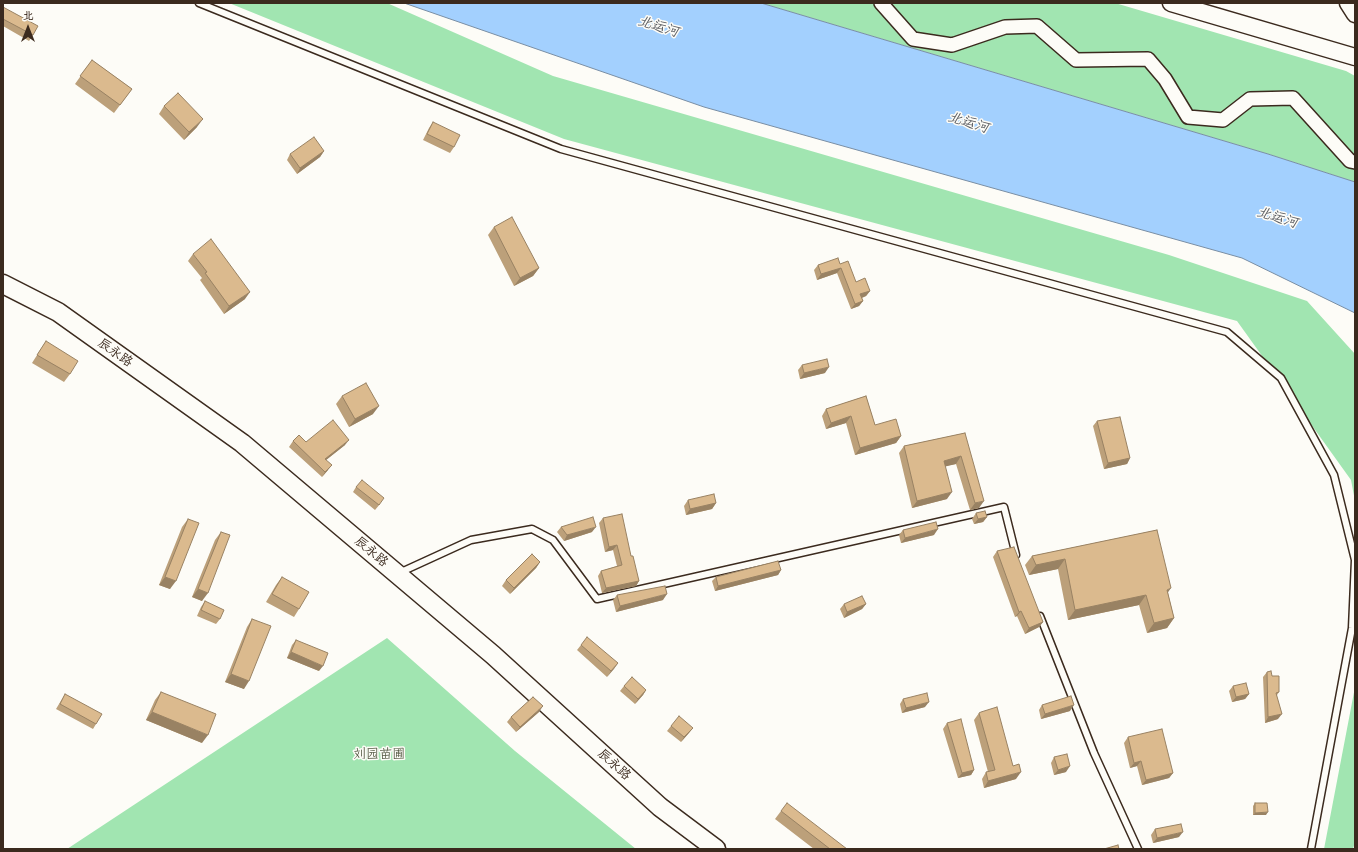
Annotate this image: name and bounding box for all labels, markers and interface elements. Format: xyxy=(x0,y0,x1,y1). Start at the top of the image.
north arrow xyxy=(8,8,48,48)
text: 北 xyxy=(23,9,34,22)
water label: 北运河 xyxy=(635,13,681,41)
water label: 北运河 xyxy=(945,109,991,137)
water label: 北运河 xyxy=(1254,204,1300,232)
street label: 辰永路 xyxy=(95,335,135,371)
street label: 辰永路 xyxy=(351,533,391,571)
street label: 辰永路 xyxy=(594,746,634,784)
park label: 刘园苗圃 xyxy=(353,747,405,763)

